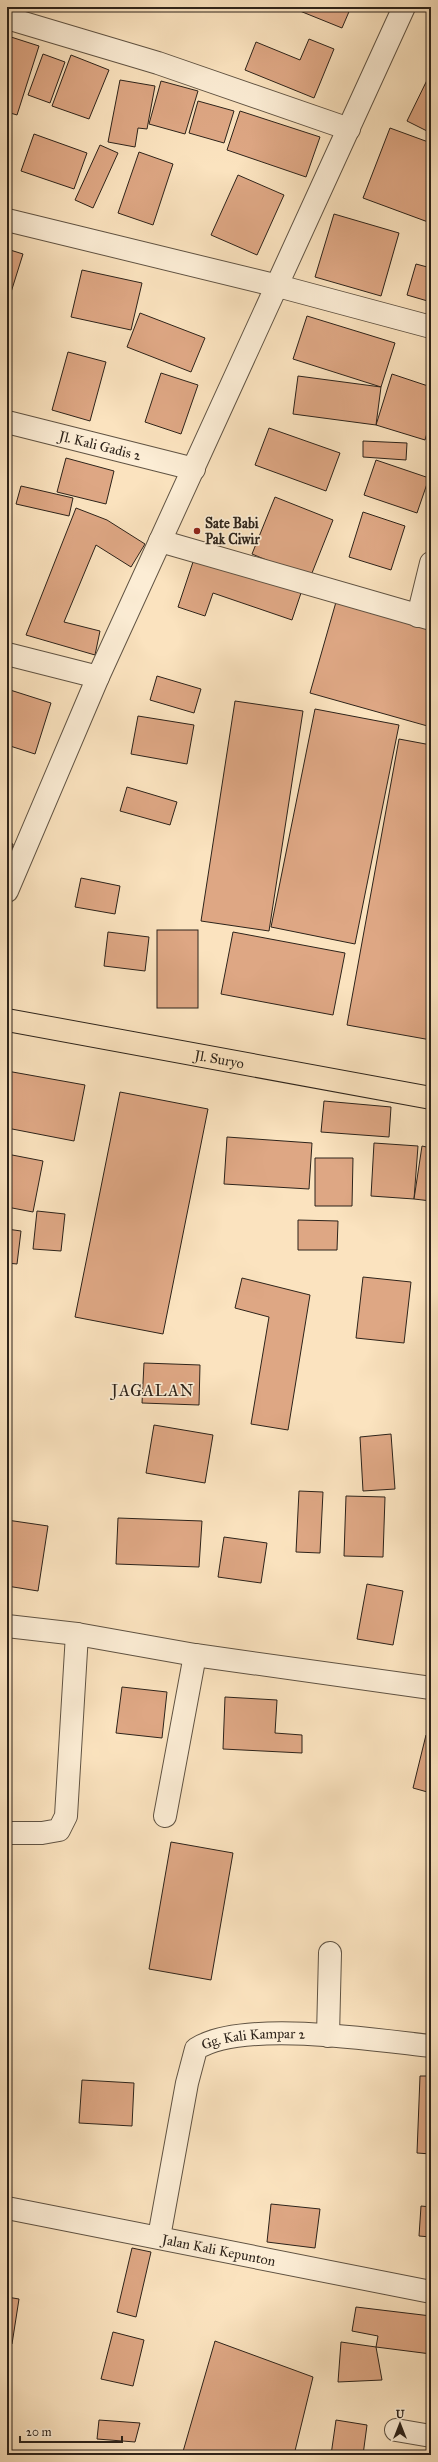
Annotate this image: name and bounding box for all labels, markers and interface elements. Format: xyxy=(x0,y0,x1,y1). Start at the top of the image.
street label: Jl. Kali Gadis 2 xyxy=(55,426,143,464)
place label: Sate Babi Pak Ciwir xyxy=(205,515,260,548)
marker: Sate Babi Pak Ciwir xyxy=(192,526,202,536)
street label: Jl. Suryo xyxy=(191,1046,245,1072)
district label: JAGALAN xyxy=(110,1381,194,1401)
street label: Gg. Kali Kampar 2 xyxy=(199,2025,306,2053)
street label: Jalan Kali Kepunton xyxy=(158,2230,278,2270)
north arrow xyxy=(380,2404,420,2444)
text: U xyxy=(396,2408,405,2421)
scale bar xyxy=(20,2418,122,2444)
text: 20 m xyxy=(26,2425,52,2439)

